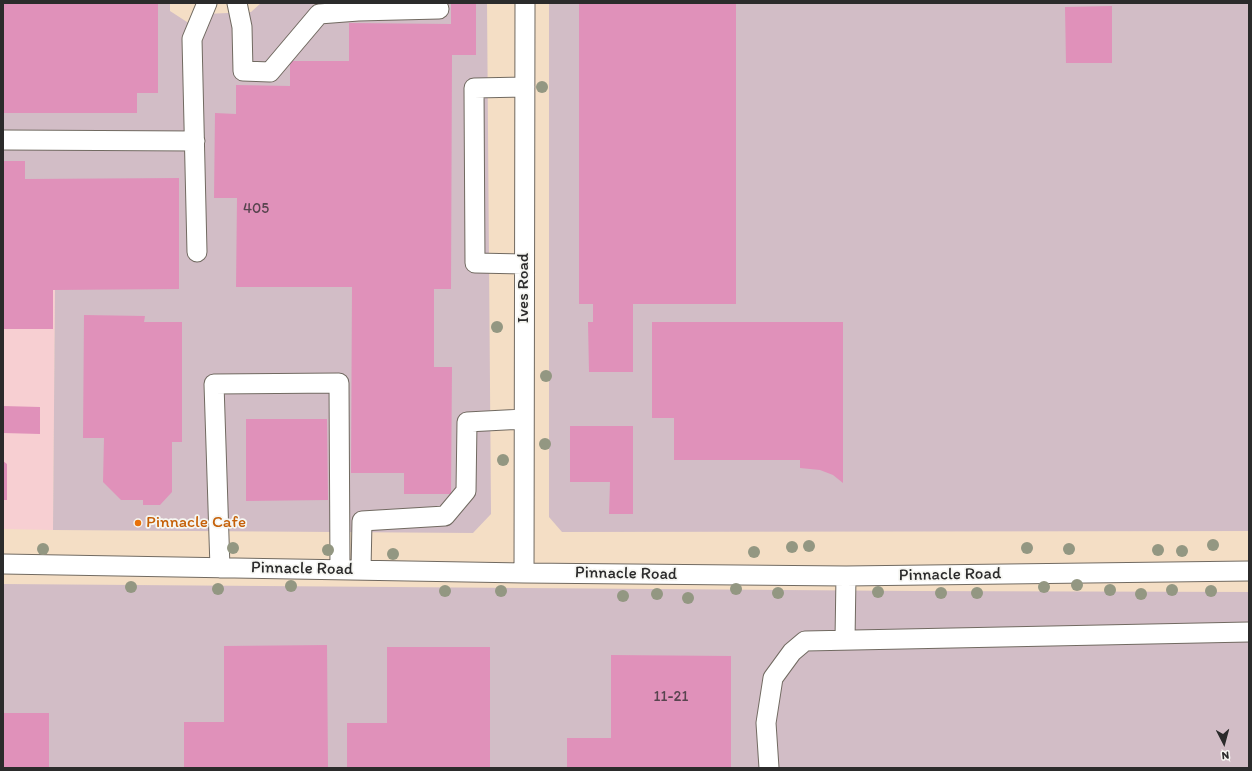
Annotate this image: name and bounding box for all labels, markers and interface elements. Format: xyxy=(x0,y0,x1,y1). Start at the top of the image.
house number: 405 xyxy=(243,200,269,218)
street label: Ives Road xyxy=(514,253,534,323)
place label: Pinnacle Cafe xyxy=(146,513,246,533)
marker: Pinnacle Cafe xyxy=(133,518,143,528)
street label: Pinnacle Road xyxy=(251,558,353,580)
street label: Pinnacle Road xyxy=(575,563,677,585)
street label: Pinnacle Road xyxy=(899,564,1001,586)
house number: 11-21 xyxy=(654,688,688,706)
north arrow xyxy=(1204,723,1244,763)
text: N xyxy=(1221,749,1230,762)

